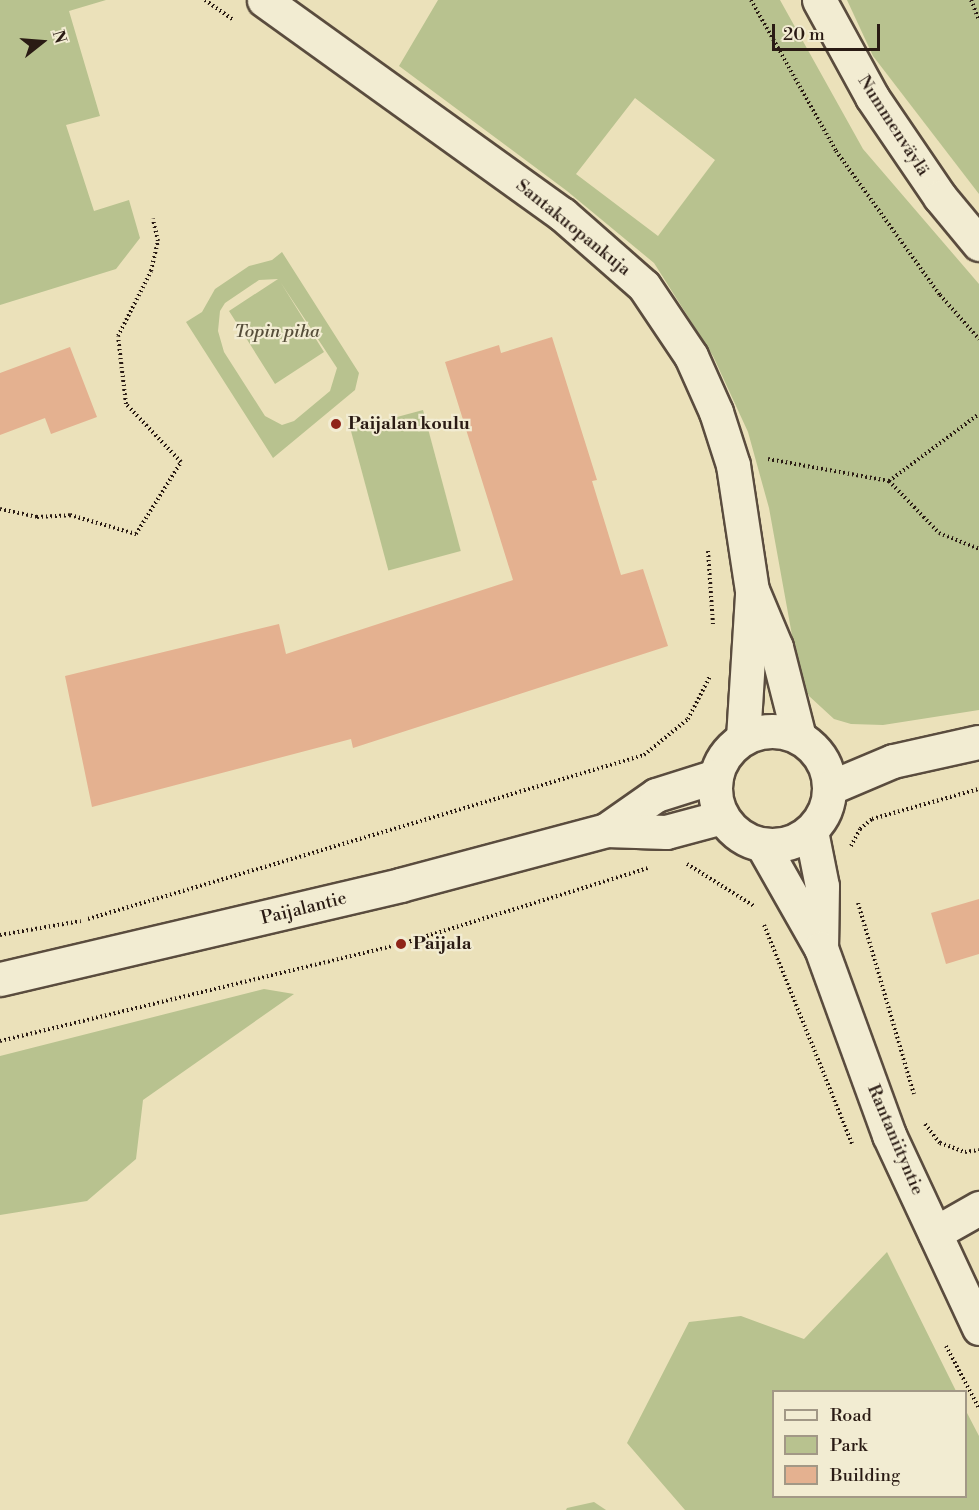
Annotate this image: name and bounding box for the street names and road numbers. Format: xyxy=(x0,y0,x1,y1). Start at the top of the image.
street label: Nummenväylä xyxy=(852,72,934,180)
street label: Santakuopankuja xyxy=(511,175,635,281)
street label: Paijalantie xyxy=(259,888,349,930)
street label: Rantaniityntie xyxy=(862,1081,928,1199)

